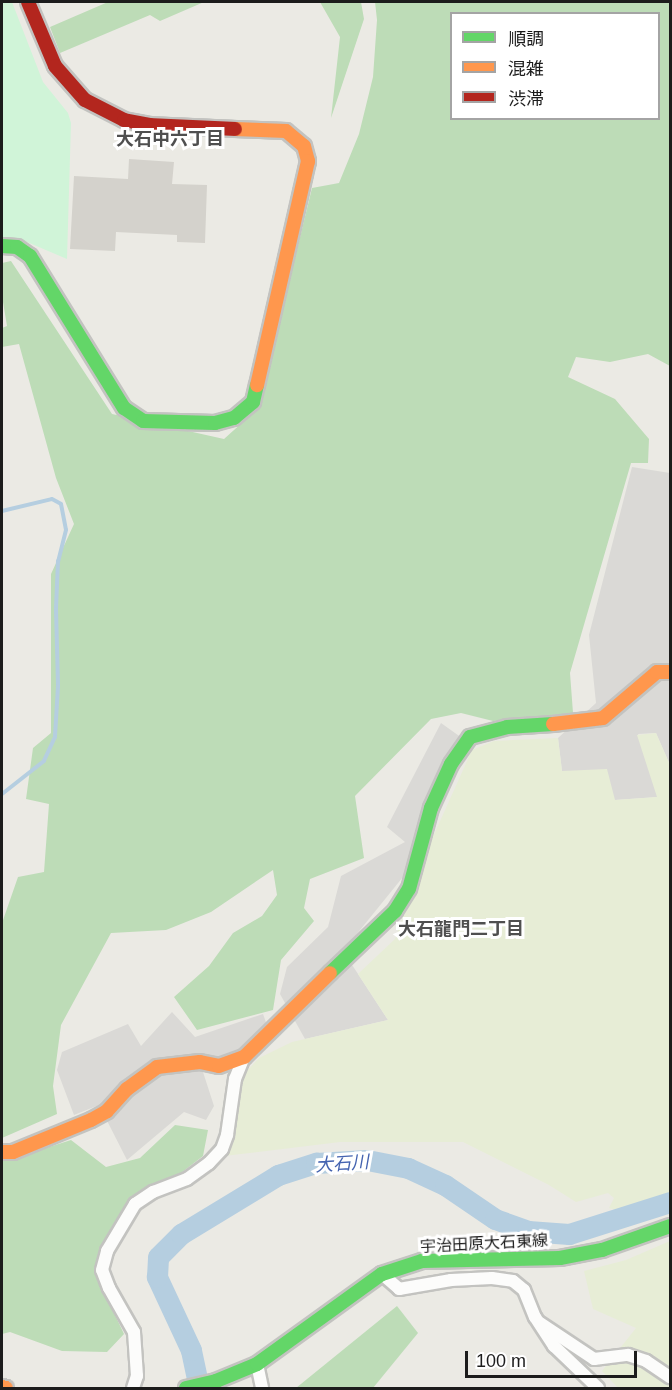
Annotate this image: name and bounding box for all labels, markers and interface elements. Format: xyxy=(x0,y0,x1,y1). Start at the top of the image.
legend xyxy=(450,12,660,120)
text: 順調 xyxy=(508,29,544,49)
text: 混雑 xyxy=(508,59,544,79)
text: 渋滞 xyxy=(508,89,544,109)
district label: 大石中六丁目 xyxy=(116,128,224,150)
district label: 大石龍門二丁目 xyxy=(398,918,524,940)
water label: 大石川 xyxy=(314,1151,370,1177)
street label: 宇治田原大石東線 xyxy=(420,1231,548,1257)
scale bar xyxy=(468,1339,640,1377)
text: 100 m xyxy=(476,1351,526,1371)

